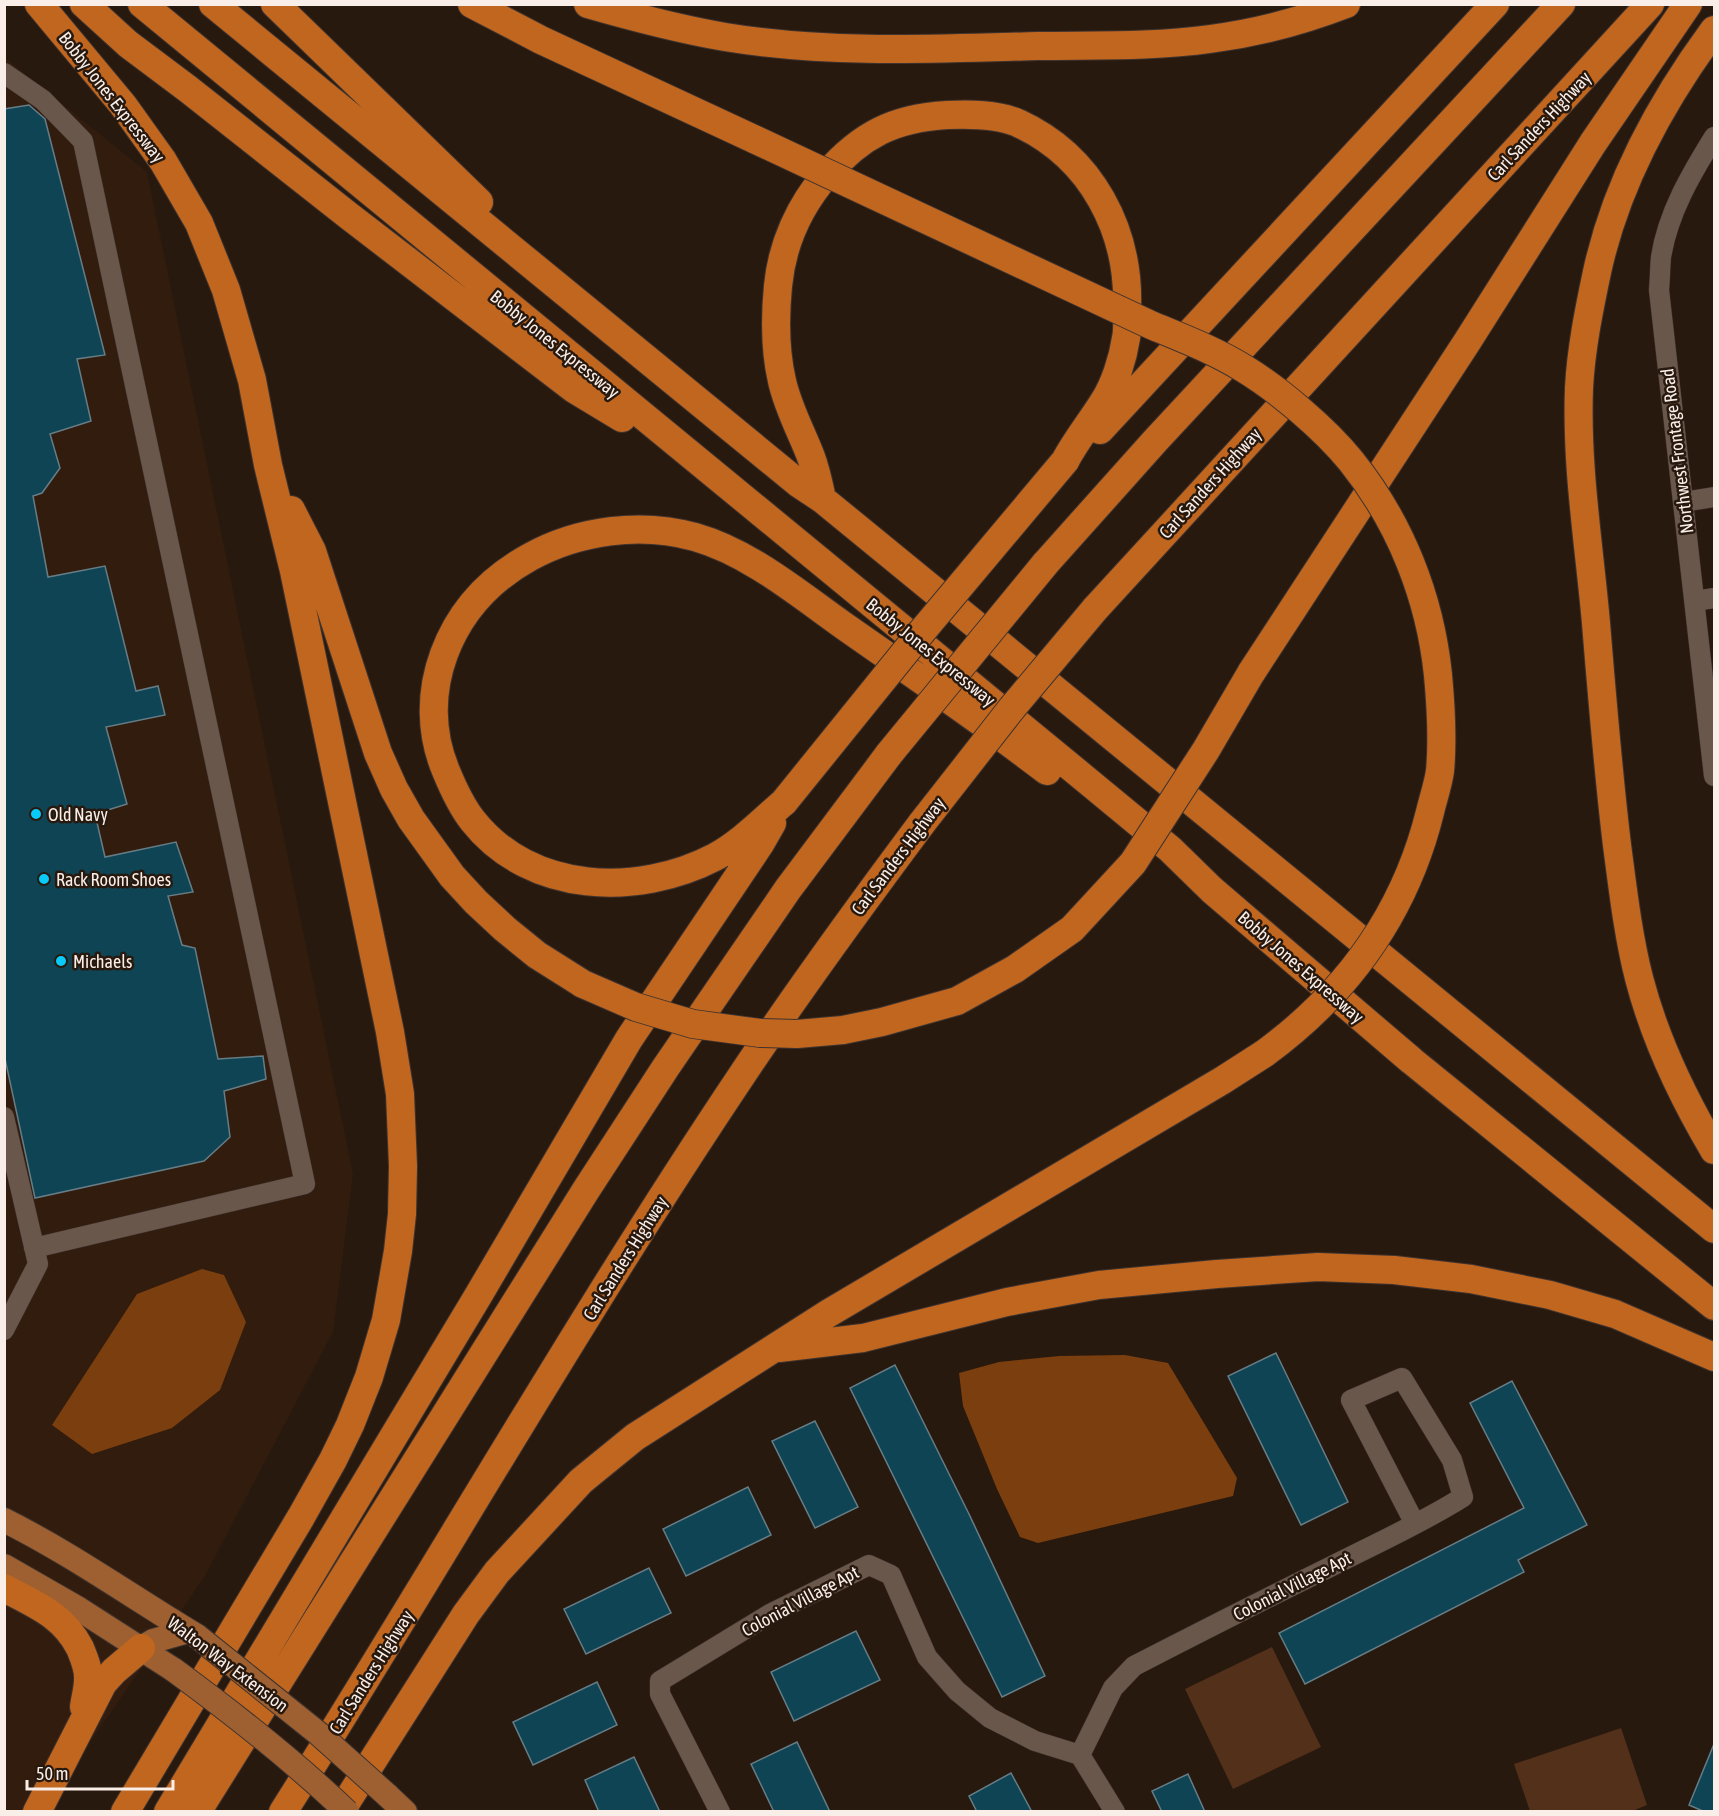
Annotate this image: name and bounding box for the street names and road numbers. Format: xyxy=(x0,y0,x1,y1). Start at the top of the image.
street label: Bobby Jones Expressway xyxy=(55,28,169,166)
street label: Carl Sanders Highway xyxy=(1483,67,1595,185)
street label: Bobby Jones Expressway xyxy=(486,286,624,402)
street label: Northwest Frontage Road xyxy=(1656,367,1698,535)
street label: Carl Sanders Highway xyxy=(1155,423,1265,543)
street label: Bobby Jones Expressway xyxy=(862,594,1000,710)
street label: Carl Sanders Highway xyxy=(847,793,949,919)
street label: Bobby Jones Expressway xyxy=(1234,907,1368,1027)
street label: Carl Sanders Highway xyxy=(578,1192,672,1324)
street label: Colonial Village Apt xyxy=(1230,1547,1354,1625)
street label: Colonial Village Apt xyxy=(738,1561,862,1641)
street label: Carl Sanders Highway xyxy=(324,1606,418,1738)
street label: Walton Way Extension xyxy=(164,1612,292,1716)

